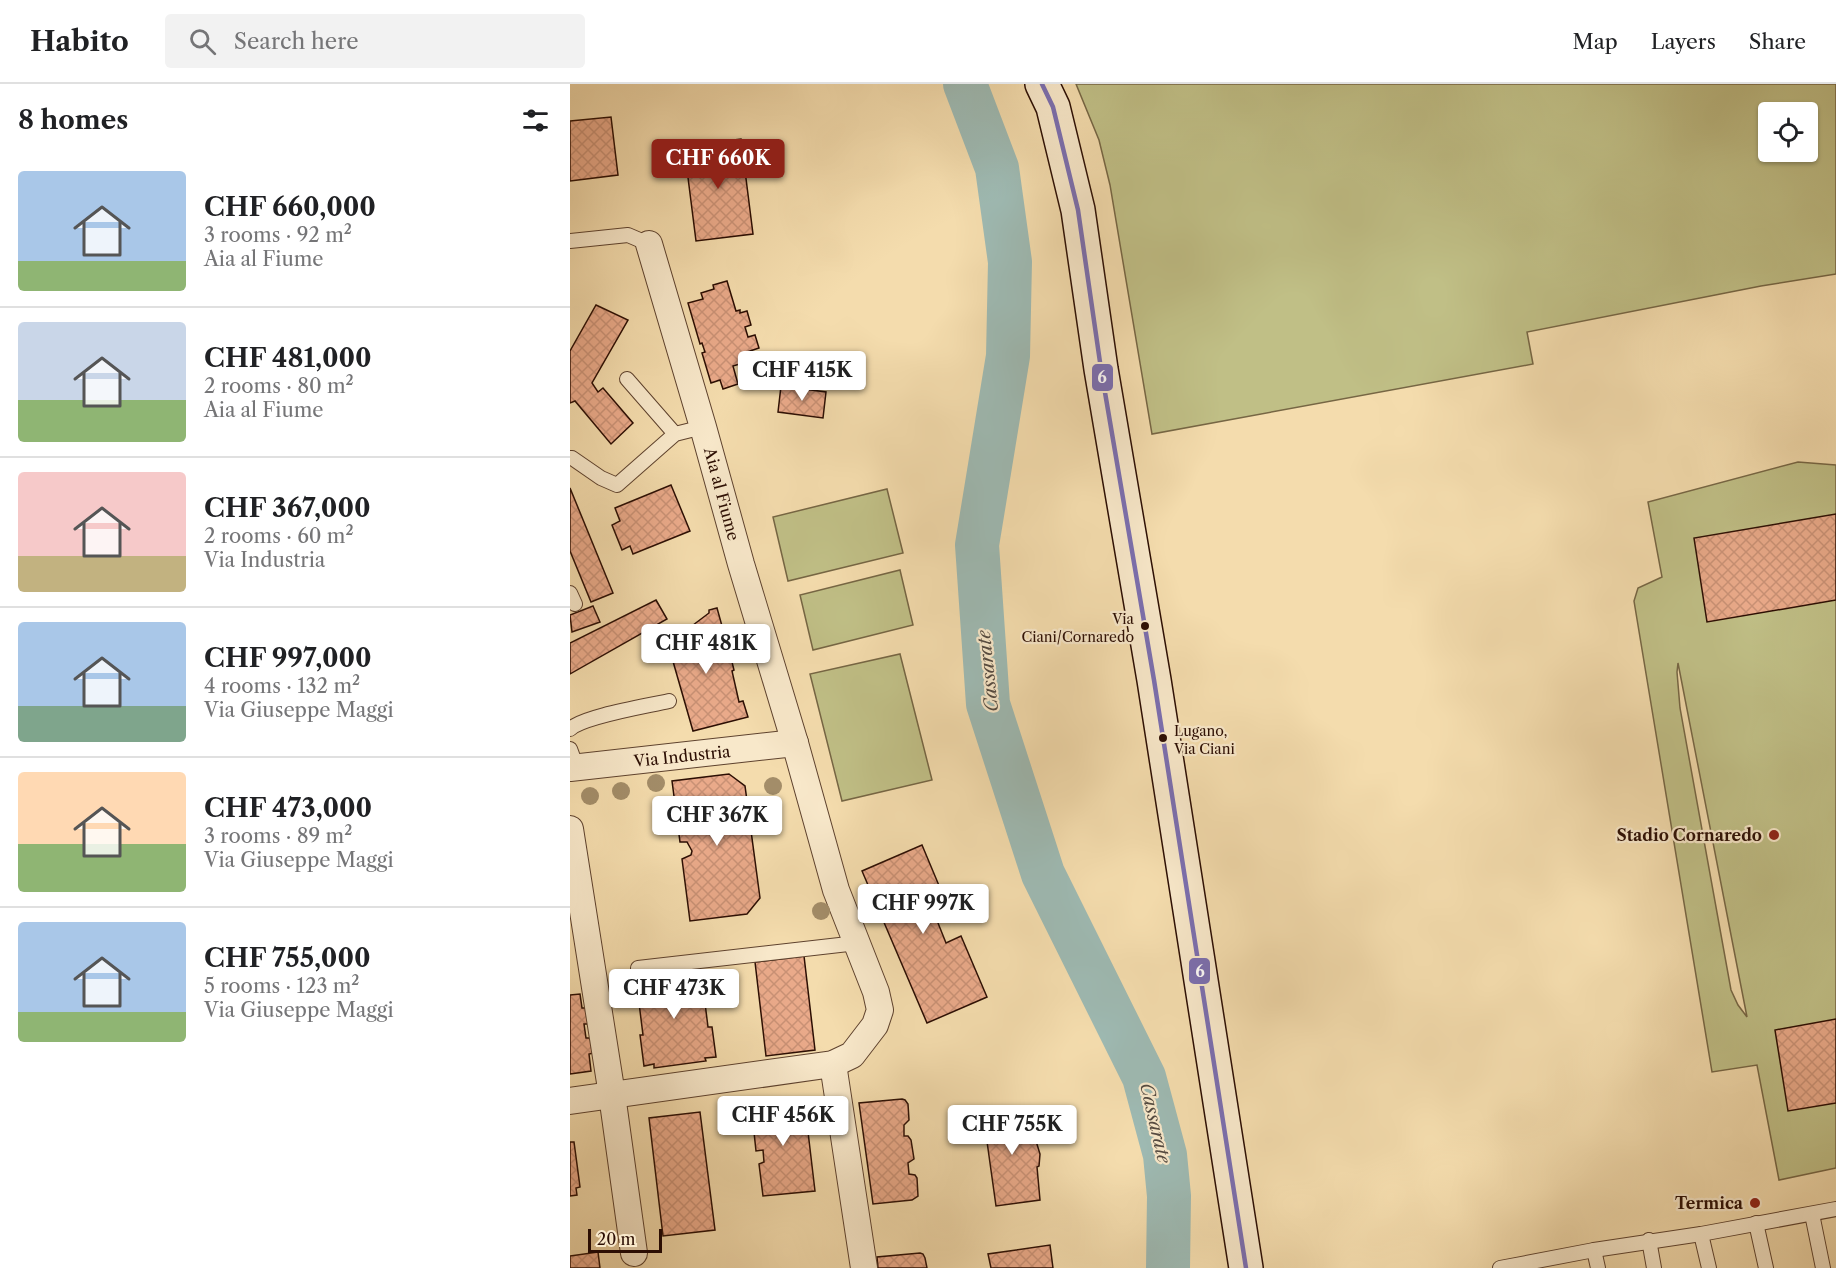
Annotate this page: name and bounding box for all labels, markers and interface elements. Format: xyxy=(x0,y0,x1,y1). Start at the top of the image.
search box xyxy=(165,14,585,68)
text: Habito xyxy=(30,24,129,58)
icon: search xyxy=(186,25,219,58)
text: Search here xyxy=(234,28,358,55)
text: Map xyxy=(1573,29,1618,54)
text: Layers xyxy=(1651,29,1716,54)
text: Share xyxy=(1749,29,1806,54)
map controls xyxy=(1758,102,1818,162)
button: locate xyxy=(1758,102,1818,162)
text: 8 homes xyxy=(18,104,128,136)
icon: filters xyxy=(519,104,552,137)
pin: CHF 660K xyxy=(656,139,780,190)
text: CHF 660K xyxy=(666,146,770,170)
text: CHF 660,000 xyxy=(204,191,376,223)
icon: home xyxy=(66,195,138,267)
text: 3 rooms · 92 m² xyxy=(204,223,352,247)
text: Aia al Fiume xyxy=(204,247,324,271)
text: CHF 481,000 xyxy=(204,342,372,374)
icon: home xyxy=(66,346,138,418)
pin: CHF 415K xyxy=(740,351,864,402)
text: CHF 415K xyxy=(752,358,852,382)
line badge: 6 xyxy=(1091,363,1114,392)
text: 6 xyxy=(1097,367,1107,387)
text: 2 rooms · 80 m² xyxy=(204,374,354,398)
text: Aia al Fiume xyxy=(204,398,324,422)
street label: Aia al Fiume xyxy=(700,444,744,543)
text: CHF 367,000 xyxy=(204,492,371,524)
icon: home xyxy=(66,496,138,568)
text: 2 rooms · 60 m² xyxy=(204,524,354,548)
text: Via Industria xyxy=(204,548,325,572)
place label: Via Ciani/Cornaredo xyxy=(1021,610,1135,646)
marker: Via Ciani/Cornaredo xyxy=(1139,620,1151,632)
pin: CHF 481K xyxy=(644,624,768,675)
water label: Cassarate xyxy=(973,628,1003,713)
text: CHF 481K xyxy=(655,631,757,655)
text: CHF 997,000 xyxy=(204,642,372,674)
icon: home xyxy=(66,646,138,718)
text: 4 rooms · 132 m² xyxy=(204,674,360,698)
text: Via Giuseppe Maggi xyxy=(204,698,393,722)
place label: Lugano, Via Ciani xyxy=(1173,722,1235,758)
marker: Lugano, Via Ciani xyxy=(1157,732,1169,744)
street label: Via Industria xyxy=(632,741,732,771)
text: CHF 473,000 xyxy=(204,792,372,824)
icon: home xyxy=(66,796,138,868)
pin: CHF 367K xyxy=(655,796,779,847)
text: CHF 367K xyxy=(666,803,768,827)
text: 3 rooms · 89 m² xyxy=(204,824,352,848)
place label: Stadio Cornaredo xyxy=(1616,825,1762,845)
marker: Stadio Cornaredo xyxy=(1767,828,1781,842)
text: Via Giuseppe Maggi xyxy=(204,848,393,872)
pin: CHF 997K xyxy=(861,884,985,935)
text: CHF 997K xyxy=(872,891,974,915)
text: CHF 755,000 xyxy=(204,942,371,974)
icon: home xyxy=(66,946,138,1018)
line badge: 6 xyxy=(1188,957,1211,985)
text: 6 xyxy=(1195,961,1205,981)
pin: CHF 473K xyxy=(612,969,736,1020)
text: 5 rooms · 123 m² xyxy=(204,974,360,998)
text: CHF 473K xyxy=(623,976,725,1000)
text: Via Giuseppe Maggi xyxy=(204,998,393,1022)
water label: Cassarate xyxy=(1135,1081,1175,1167)
pin: CHF 456K xyxy=(721,1096,845,1147)
text: CHF 456K xyxy=(731,1103,835,1127)
pin: CHF 755K xyxy=(950,1105,1074,1156)
text: CHF 755K xyxy=(962,1112,1062,1136)
place label: Termica xyxy=(1675,1193,1744,1213)
marker: Termica xyxy=(1748,1196,1762,1210)
scale bar xyxy=(588,1226,662,1254)
text: 20 m xyxy=(597,1229,636,1249)

